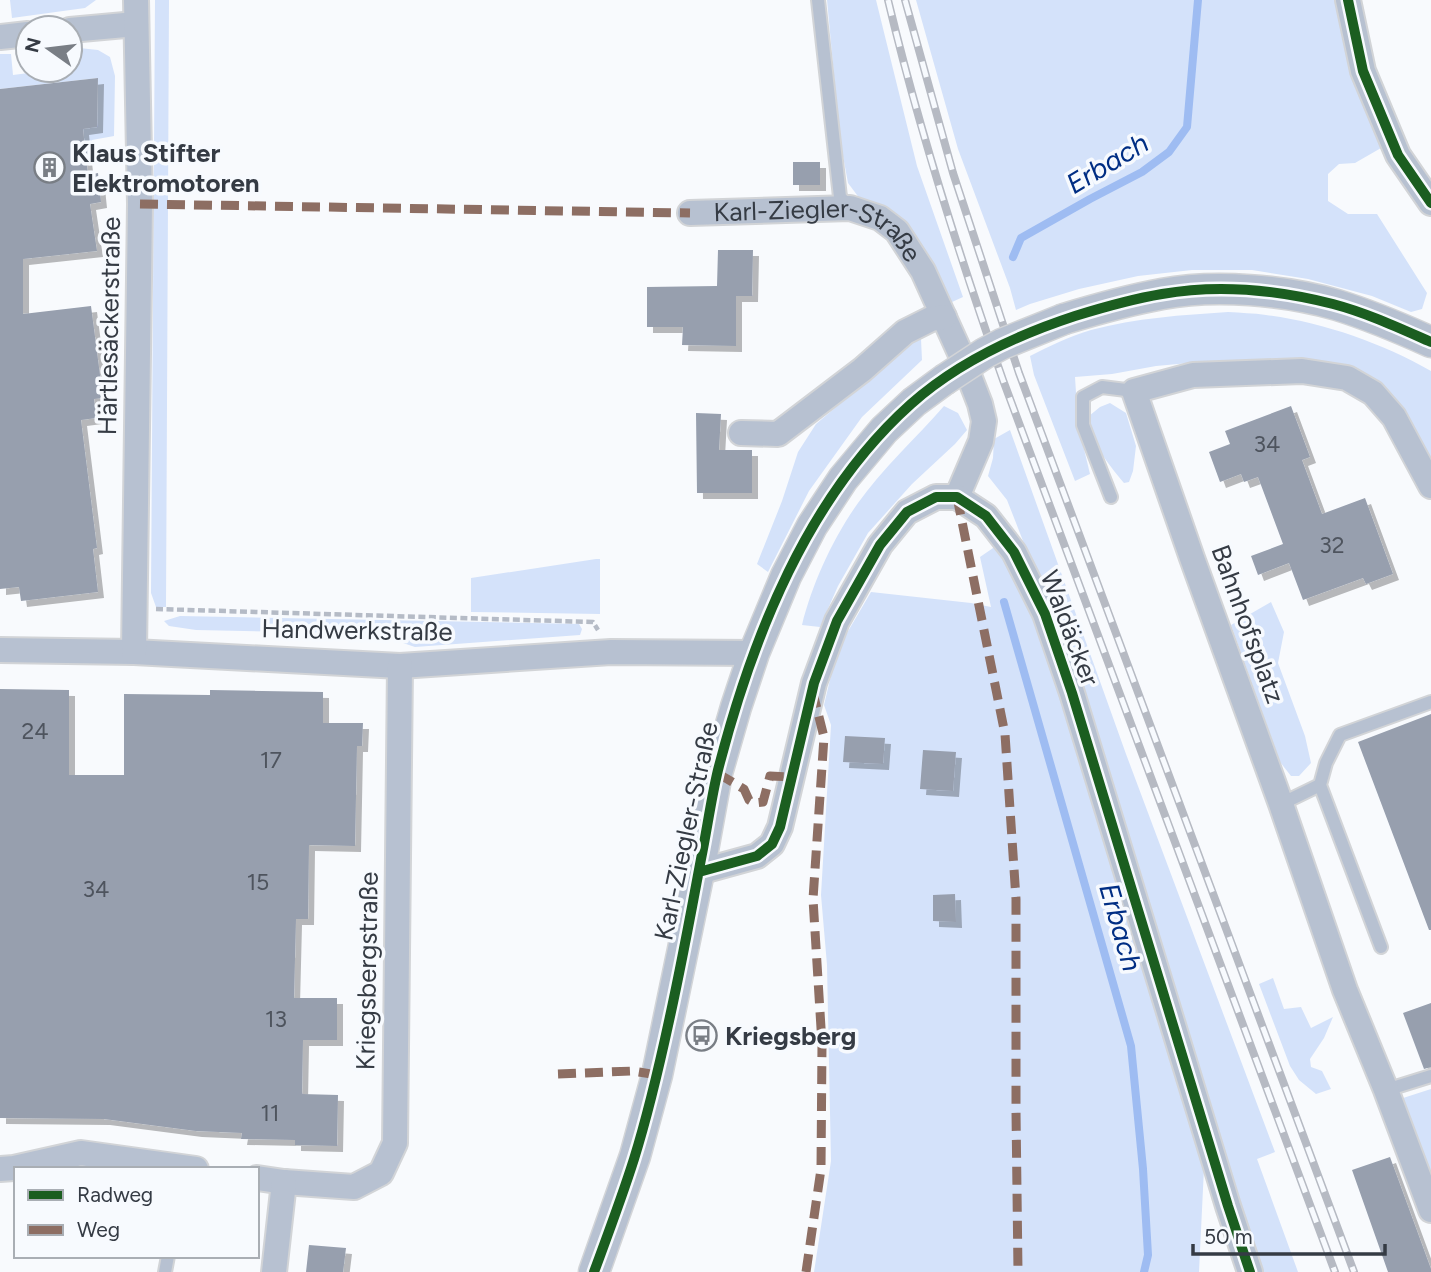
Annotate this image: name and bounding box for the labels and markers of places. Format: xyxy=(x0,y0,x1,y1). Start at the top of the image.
place label: Klaus Stifter Elektromotoren xyxy=(72,137,260,199)
building icon: Klaus Stifter Elektromotoren xyxy=(32,151,66,185)
bus stop icon: Kriegsberg xyxy=(685,1019,719,1053)
place label: Kriegsberg xyxy=(725,1020,856,1052)

